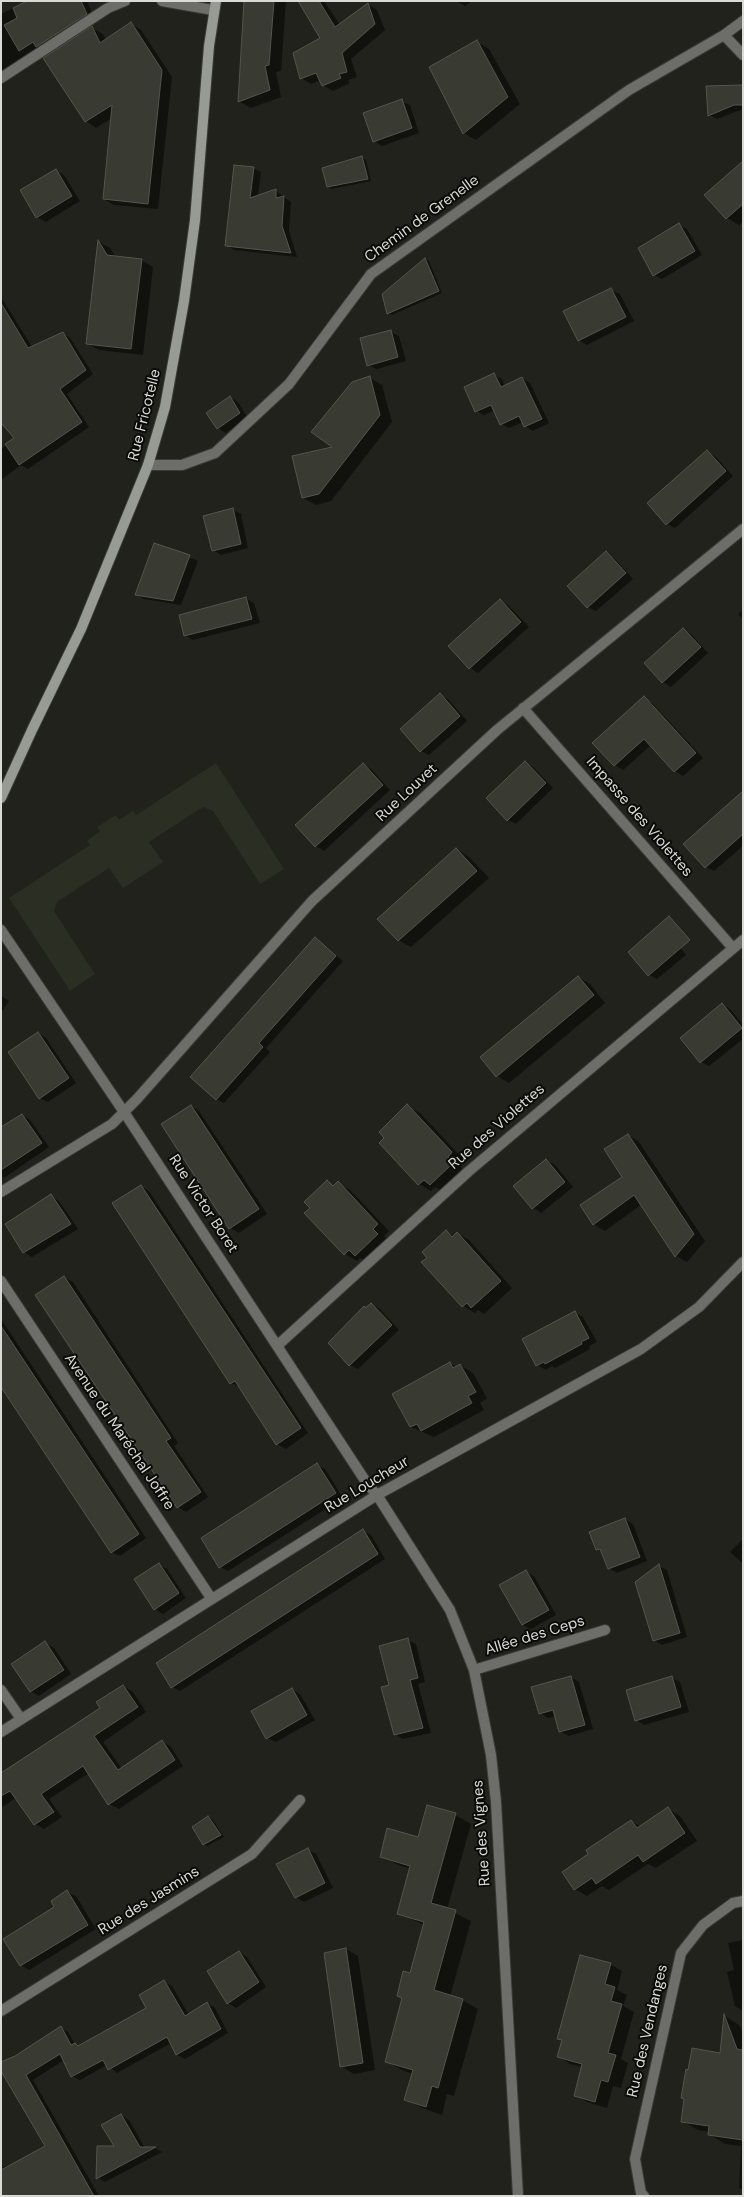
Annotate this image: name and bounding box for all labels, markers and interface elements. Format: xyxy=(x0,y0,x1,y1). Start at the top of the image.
street label: Chemin de Grenelle xyxy=(361,171,483,267)
street label: Rue Fricotelle xyxy=(125,367,165,463)
street label: Impasse des Violettes xyxy=(582,753,696,881)
street label: Rue Louvet xyxy=(373,760,441,826)
street label: Rue des Violettes xyxy=(445,1080,549,1174)
street label: Rue Victor Boret xyxy=(165,1152,241,1256)
street label: Avenue du Maréchal Joffre xyxy=(60,1350,178,1514)
street label: Rue Loucheur xyxy=(322,1453,412,1517)
street label: Allée des Ceps xyxy=(483,1612,587,1660)
street label: Rue des Vignes xyxy=(469,1779,495,1887)
street label: Rue des Jasmins xyxy=(95,1863,203,1939)
street label: Rue des Vendanges xyxy=(624,1963,672,2099)

